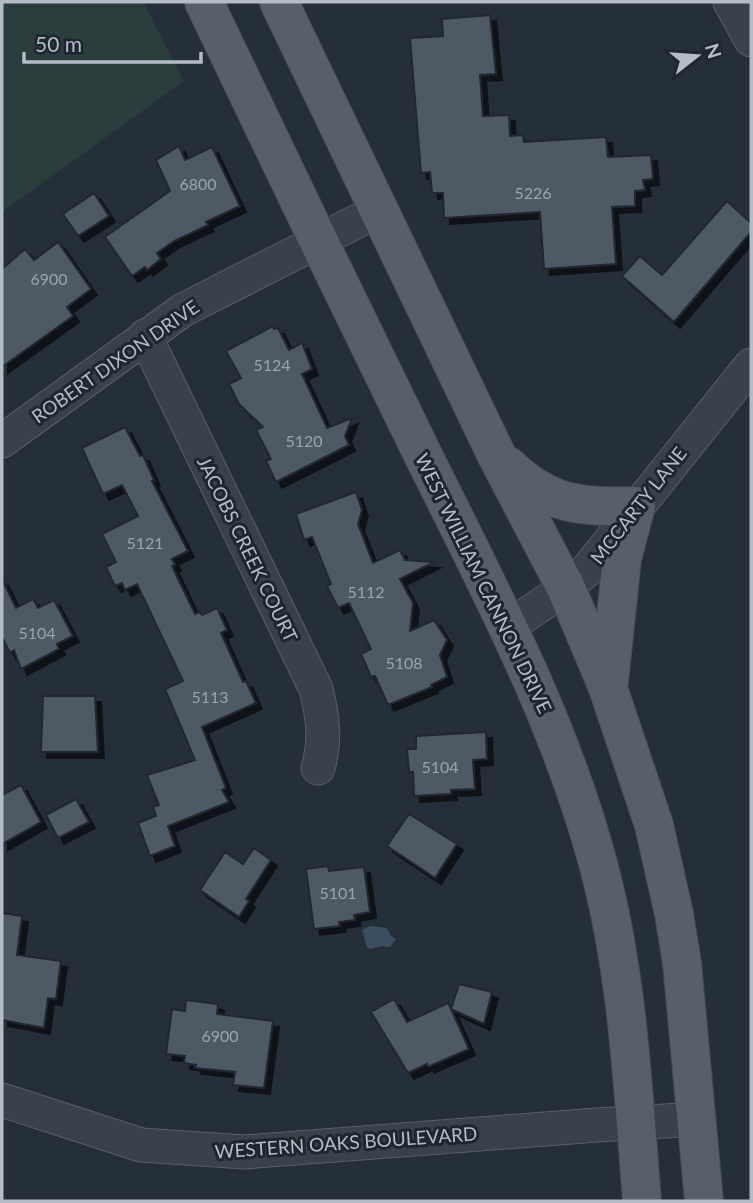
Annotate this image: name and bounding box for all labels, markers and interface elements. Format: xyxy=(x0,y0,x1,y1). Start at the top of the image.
scale bar xyxy=(24,21,201,65)
north arrow xyxy=(662,21,732,91)
text: 50 m xyxy=(35,31,82,56)
text: N xyxy=(701,41,727,61)
house number: 6800 xyxy=(179,174,217,193)
house number: 5226 xyxy=(514,183,552,202)
house number: 6900 xyxy=(30,269,68,288)
street label: ROBERT DIXON DRIVE xyxy=(27,295,203,427)
house number: 5124 xyxy=(253,355,291,374)
house number: 5120 xyxy=(285,431,323,450)
street label: MCCARTY LANE xyxy=(585,442,691,568)
street label: WEST WILLIAM CANNON DRIVE xyxy=(411,449,557,717)
street label: JACOBS CREEK COURT xyxy=(193,452,303,646)
house number: 5121 xyxy=(126,533,164,552)
house number: 5112 xyxy=(347,582,385,601)
house number: 5104 xyxy=(18,623,56,642)
house number: 5108 xyxy=(385,653,423,672)
house number: 5113 xyxy=(191,687,229,706)
house number: 5104 xyxy=(421,757,459,776)
house number: 5101 xyxy=(319,883,357,902)
house number: 6900 xyxy=(201,1026,239,1045)
street label: WESTERN OAKS BOULEVARD xyxy=(214,1121,478,1163)

